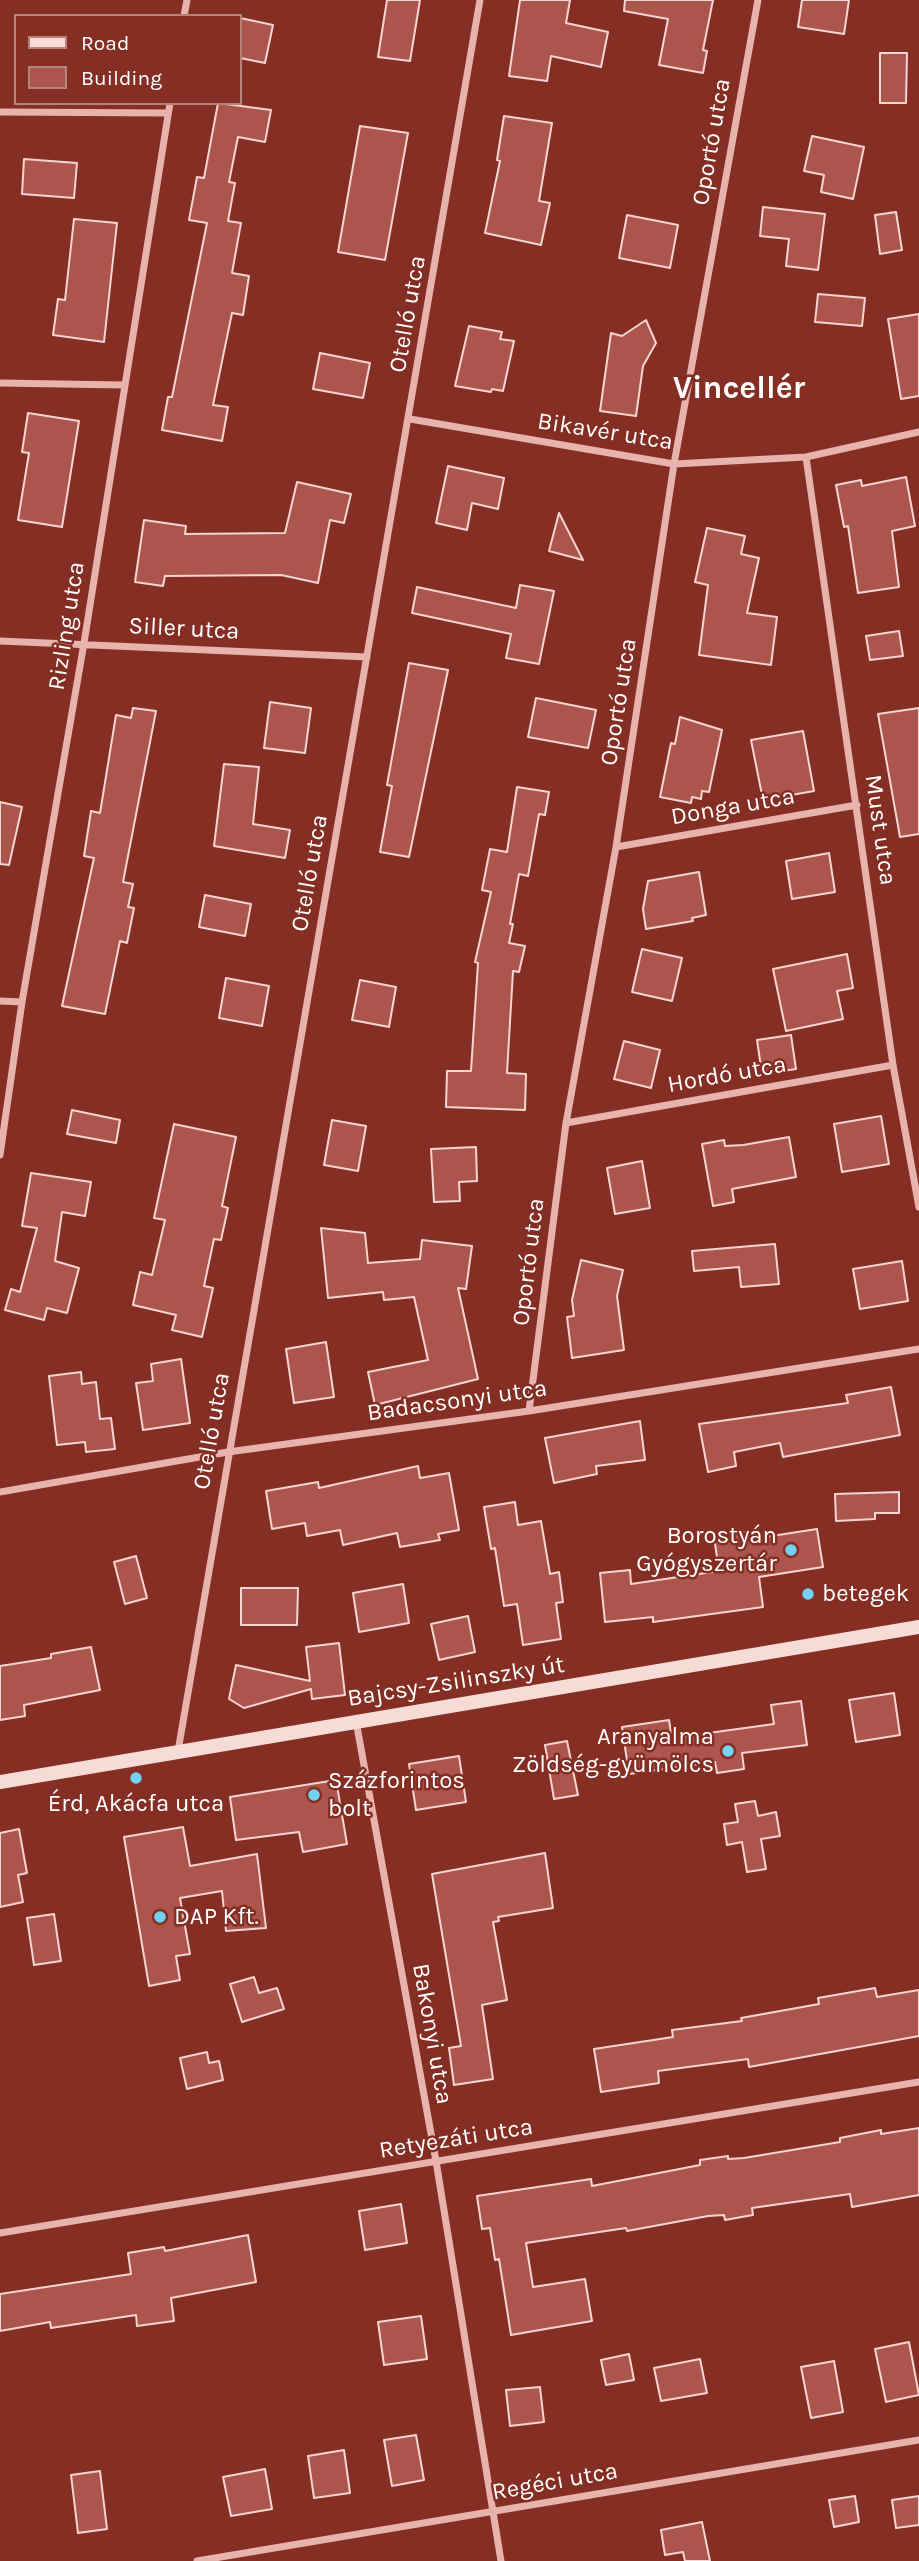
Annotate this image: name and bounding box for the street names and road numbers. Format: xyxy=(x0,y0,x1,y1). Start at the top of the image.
street label: Oportó utca xyxy=(687,76,737,208)
street label: Otelló utca xyxy=(384,253,432,375)
street label: Bikavér utca xyxy=(535,407,675,457)
street label: Rizling utca xyxy=(43,560,91,692)
street label: Siller utca xyxy=(128,612,240,646)
street label: Oportó utca xyxy=(595,636,643,768)
street label: Must utca xyxy=(858,773,902,887)
street label: Donga utca xyxy=(669,782,797,832)
street label: Otelló utca xyxy=(286,812,334,934)
street label: Hordó utca xyxy=(665,1050,789,1100)
street label: Oportó utca xyxy=(507,1197,551,1327)
street label: Otelló utca xyxy=(188,1370,236,1492)
street label: Badacsonyi utca xyxy=(365,1374,549,1428)
street label: Bajcsy-Zsilinszky út xyxy=(345,1651,567,1713)
street label: Bakonyi utca xyxy=(405,1961,459,2107)
street label: Retyezáti utca xyxy=(377,2113,535,2165)
street label: Regéci utca xyxy=(490,2457,620,2507)

